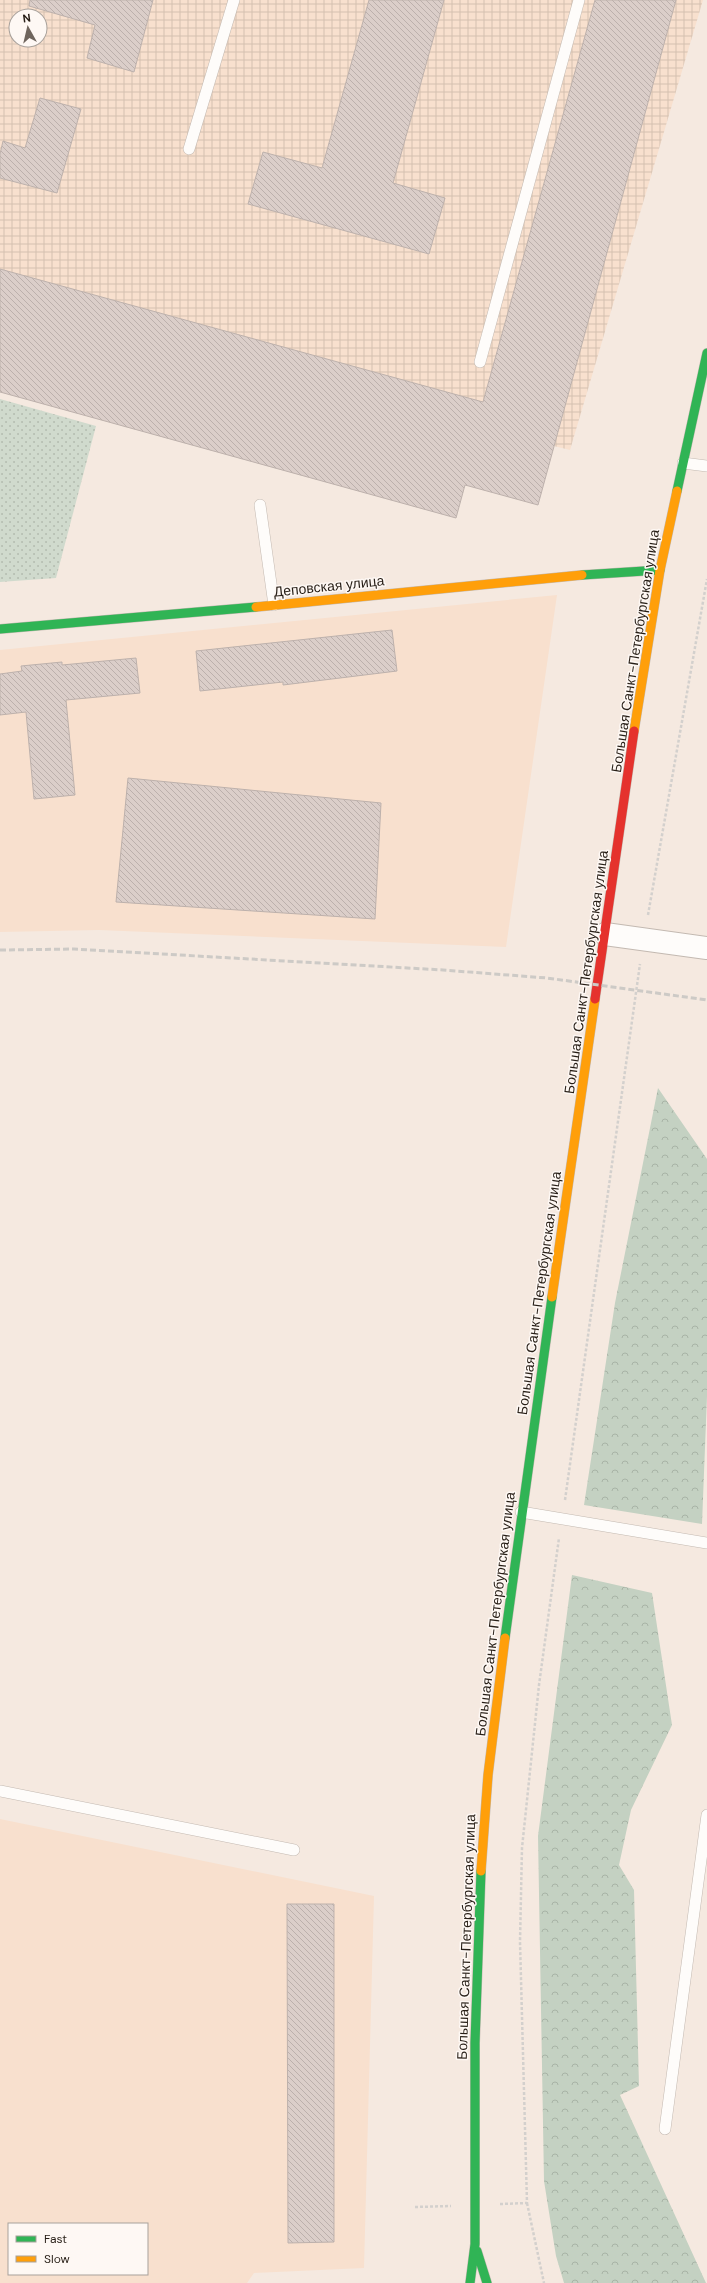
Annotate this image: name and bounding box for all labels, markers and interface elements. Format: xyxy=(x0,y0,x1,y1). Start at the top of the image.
north arrow xyxy=(8,8,48,48)
text: N xyxy=(22,11,32,26)
street label: Большая Санкт-Петербургская улица xyxy=(607,528,663,774)
street label: Деповская улица xyxy=(273,571,385,601)
street label: Большая Санкт-Петербургская улица xyxy=(560,849,612,1095)
street label: Большая Санкт-Петербургская улица xyxy=(513,1170,565,1416)
street label: Большая Санкт-Петербургская улица xyxy=(471,1491,519,1737)
street label: Большая Санкт-Петербургская улица xyxy=(453,1814,479,2060)
legend xyxy=(8,2223,148,2275)
text: Fast xyxy=(44,2231,67,2247)
text: Slow xyxy=(44,2251,70,2267)

